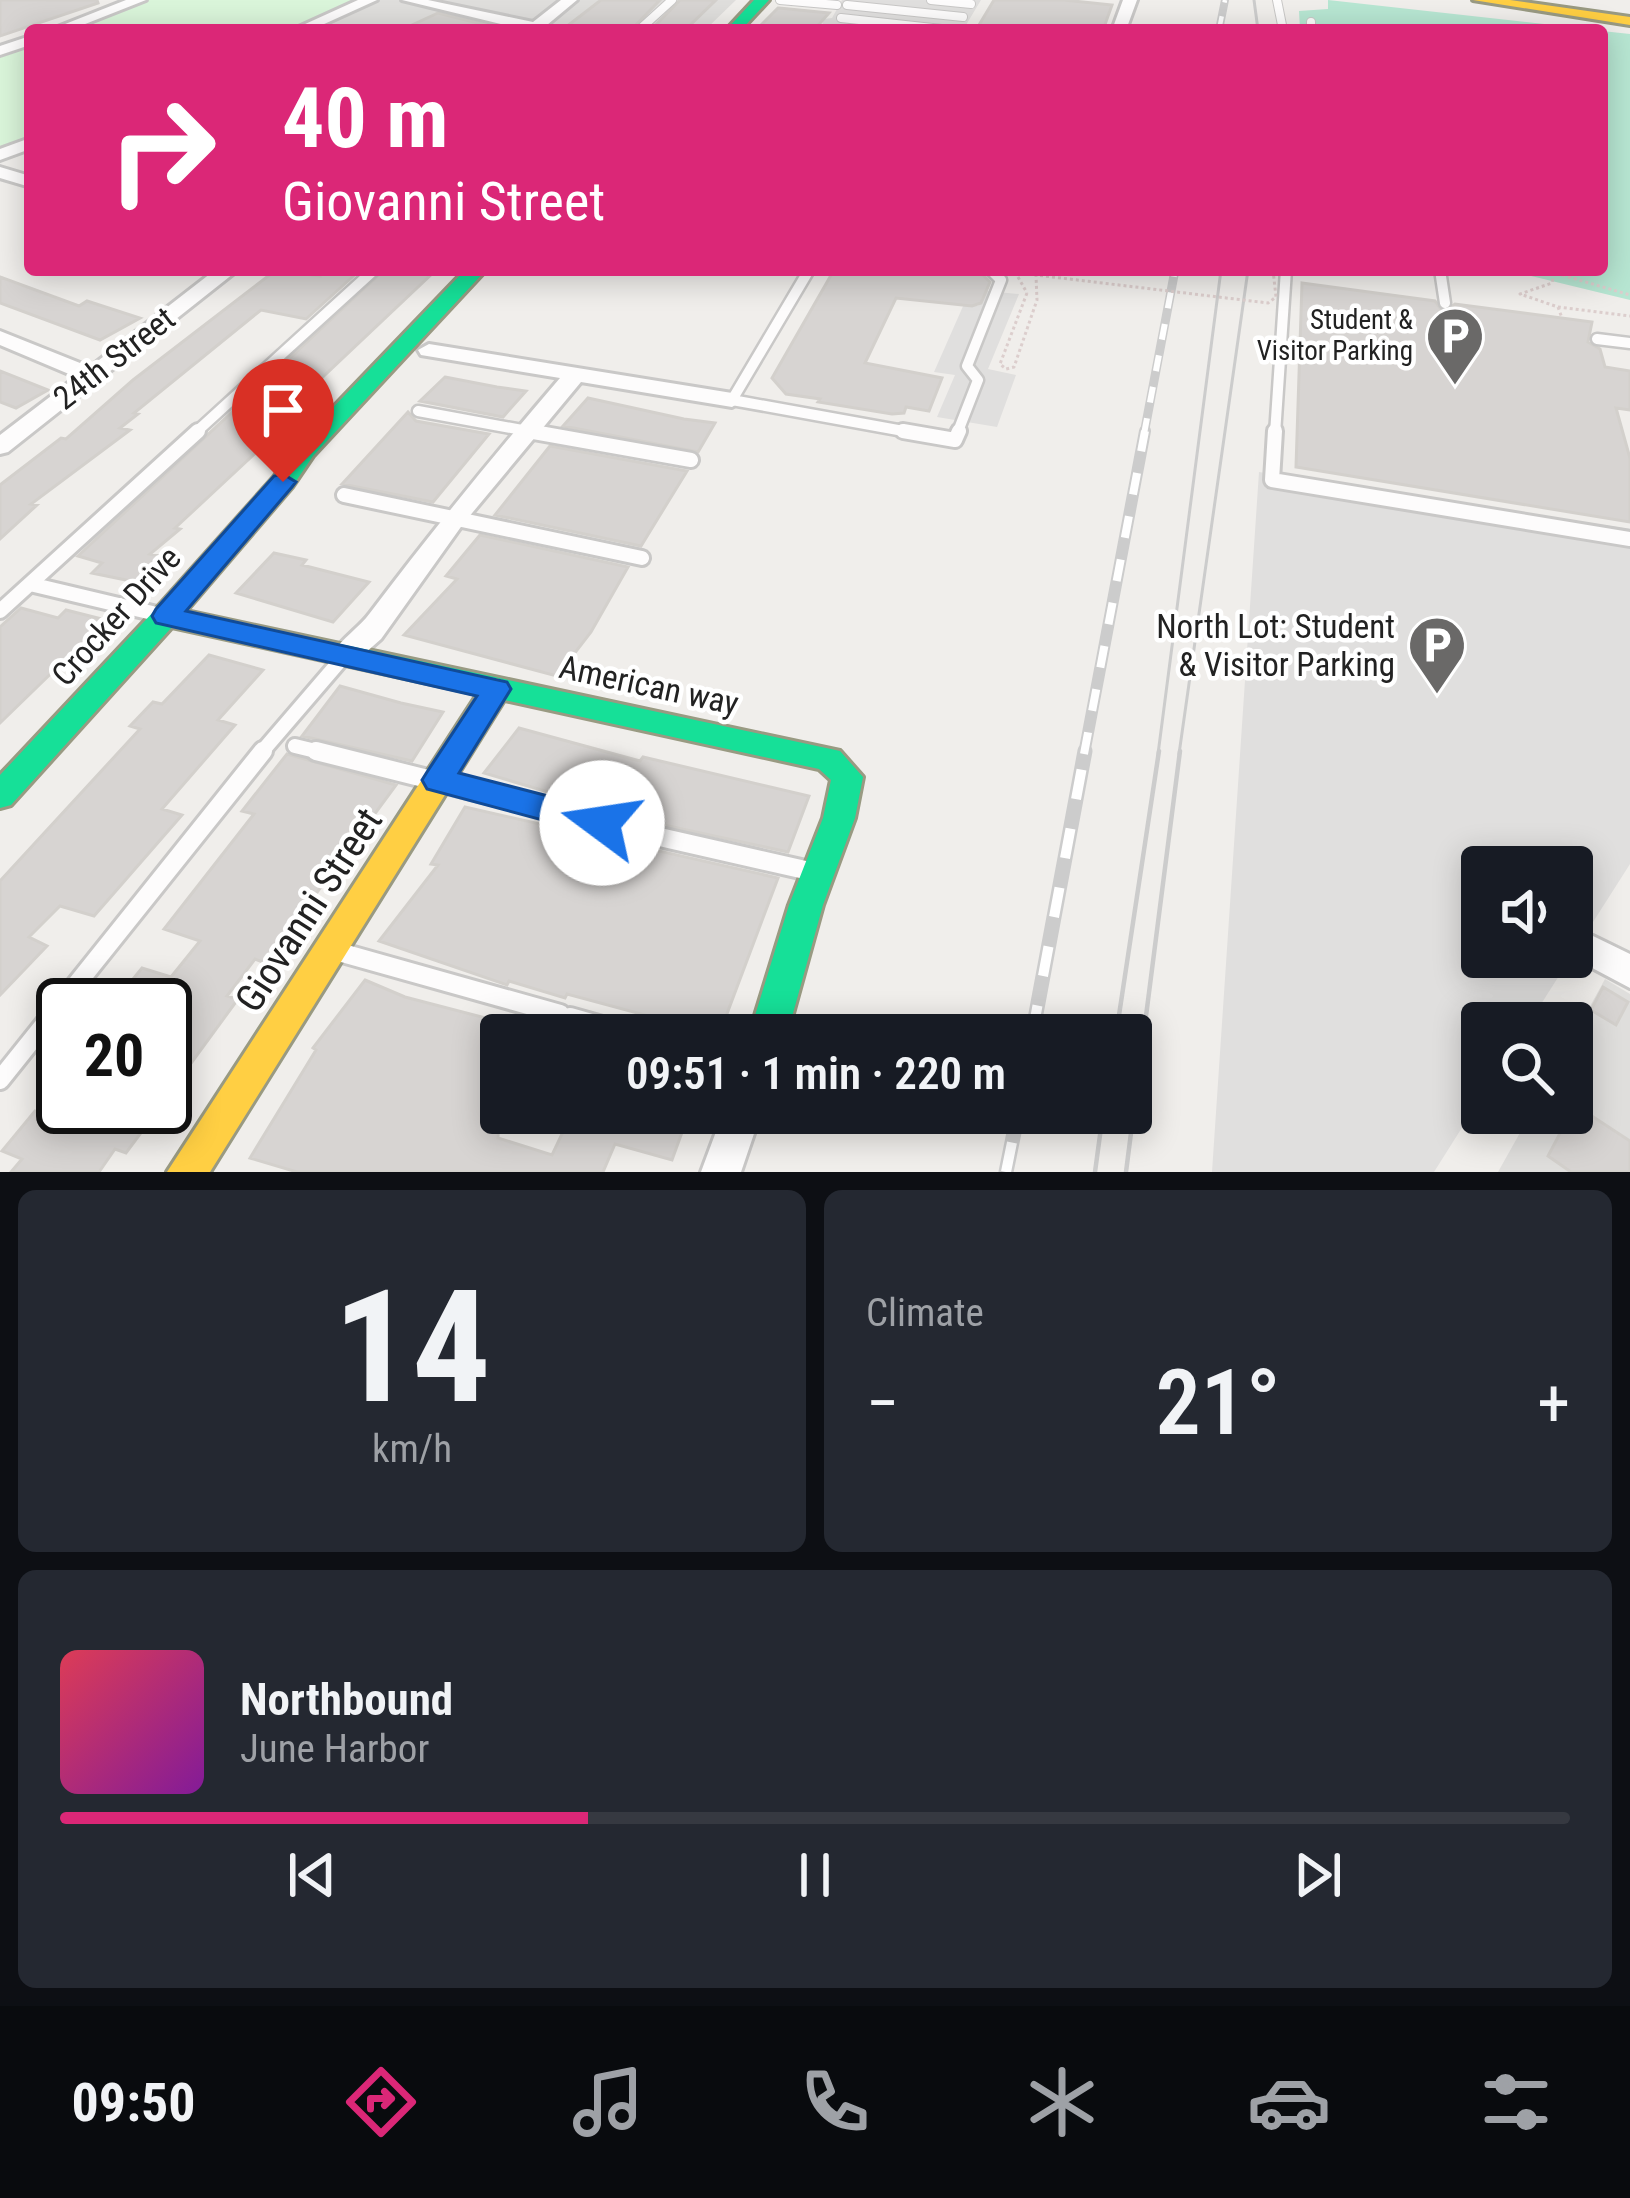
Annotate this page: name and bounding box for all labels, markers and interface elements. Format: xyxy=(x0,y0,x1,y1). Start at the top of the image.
text: 40 m xyxy=(282,69,449,168)
icon: right xyxy=(84,72,240,228)
text: Giovanni Street xyxy=(282,170,605,233)
street label: 24th Street xyxy=(46,299,182,417)
place label: Student & Visitor Parking xyxy=(1257,304,1413,367)
parking icon: Student & Visitor Parking xyxy=(1424,305,1486,387)
pin xyxy=(232,359,334,482)
icon: arrive xyxy=(250,377,316,443)
street label: Crocker Drive xyxy=(43,538,189,694)
place label: North Lot: Student & Visitor Parking xyxy=(1156,607,1395,684)
parking icon: North Lot: Student & Visitor Parking xyxy=(1406,614,1468,696)
street label: American way xyxy=(556,647,742,723)
position arrow xyxy=(539,760,665,886)
street label: Giovanni Street xyxy=(226,800,392,1020)
map controls xyxy=(1461,846,1593,1134)
button: sound xyxy=(1461,846,1593,978)
speed limit sign: 20 xyxy=(36,978,192,1134)
button: search xyxy=(1461,1002,1593,1134)
text: 09:51 · 1 min · 220 m xyxy=(626,1047,1006,1100)
text: 14 xyxy=(333,1256,491,1439)
text: Climate xyxy=(866,1290,984,1336)
text: 21° xyxy=(1155,1351,1281,1456)
text: − xyxy=(866,1365,899,1442)
text: + xyxy=(1537,1365,1570,1442)
text: km/h xyxy=(372,1426,452,1472)
text: Northbound xyxy=(240,1673,453,1726)
text: June Harbor xyxy=(240,1726,429,1772)
icon: previous xyxy=(279,1842,345,1908)
icon: pause xyxy=(782,1842,848,1908)
icon: next xyxy=(1285,1842,1351,1908)
icon: directions xyxy=(339,2060,423,2144)
icon: music xyxy=(566,2060,650,2144)
icon: phone xyxy=(793,2060,877,2144)
icon: climate xyxy=(1020,2060,1104,2144)
icon: car xyxy=(1247,2060,1331,2144)
icon: filters xyxy=(1474,2060,1558,2144)
text: 09:50 xyxy=(72,2071,196,2134)

